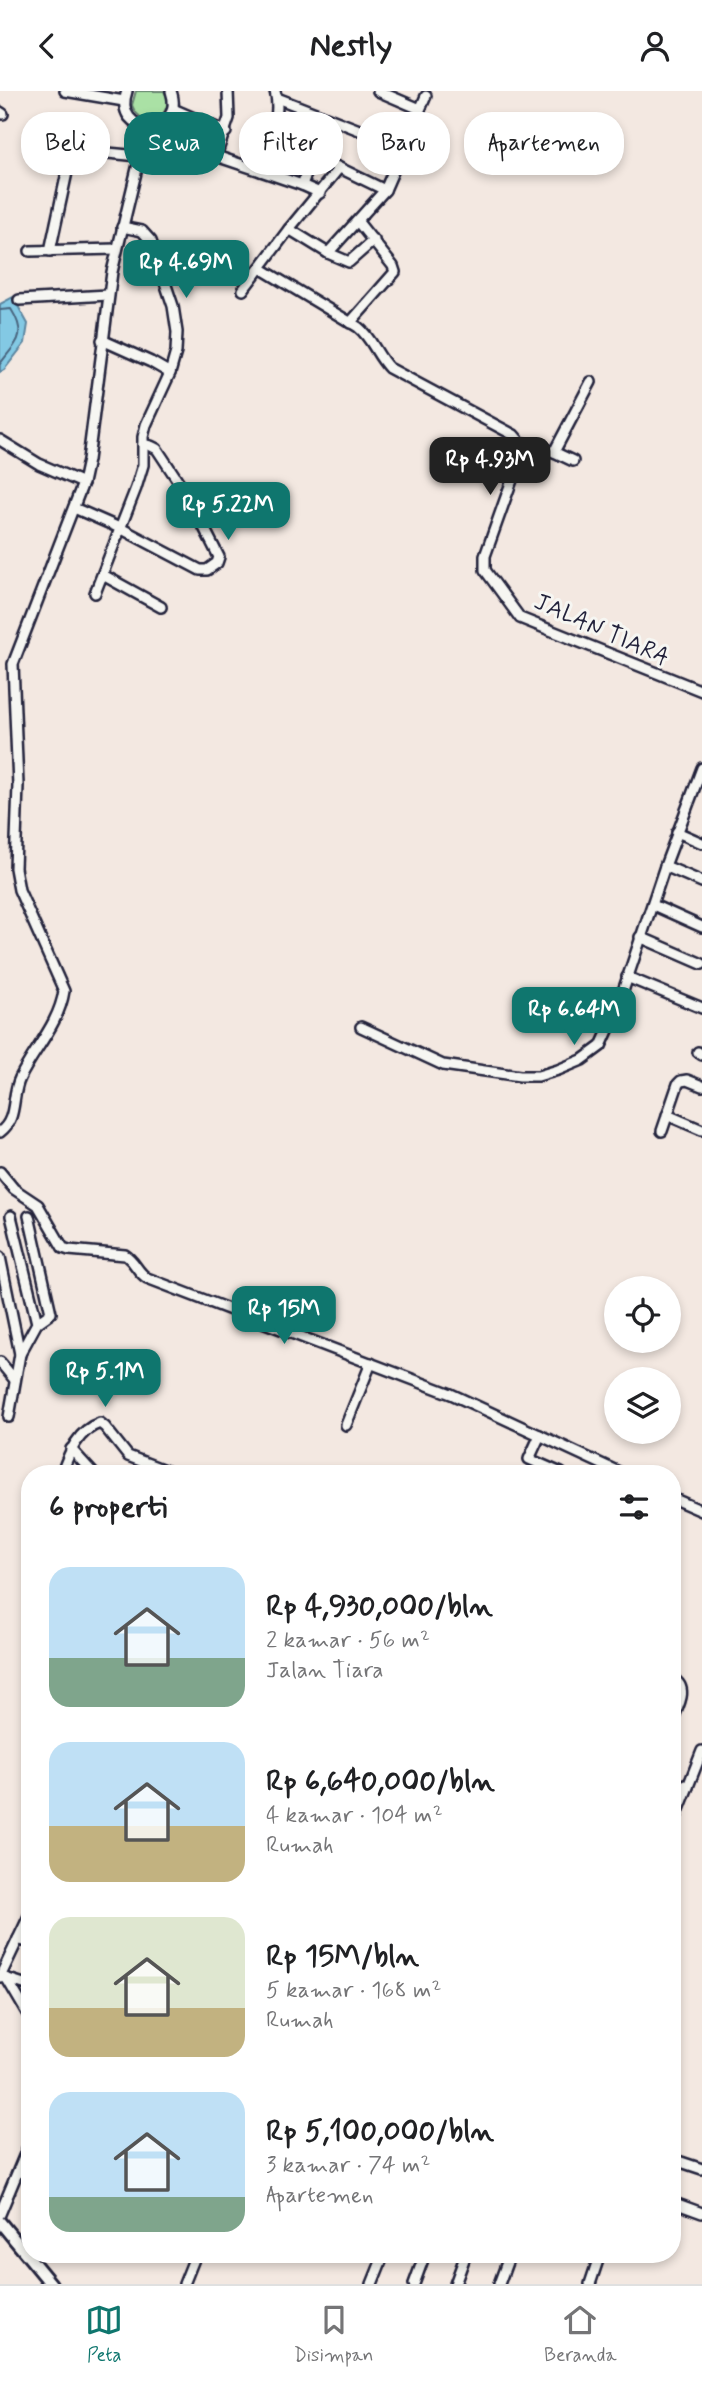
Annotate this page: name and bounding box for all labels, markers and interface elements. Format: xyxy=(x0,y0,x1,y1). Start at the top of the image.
text: Nestly xyxy=(310,25,392,67)
icon: back xyxy=(28,27,66,65)
icon: person xyxy=(636,27,674,65)
chip: Beli xyxy=(21,112,110,175)
chip: Sewa xyxy=(124,112,225,175)
chip: Filter xyxy=(239,112,343,175)
chip: Baru xyxy=(357,112,450,175)
chip: Apartemen xyxy=(464,112,624,175)
pin: Rp 4.69M xyxy=(114,241,258,300)
text: Rp 4.69M xyxy=(139,248,233,278)
pin: Rp 4.93M xyxy=(418,437,562,497)
text: Rp 4.93M xyxy=(445,445,535,475)
pin: Rp 5.22M xyxy=(156,483,300,542)
text: Rp 5.22M xyxy=(182,490,274,520)
street label: JALAN TIARA xyxy=(529,587,674,674)
pin: Rp 6.64M xyxy=(502,988,646,1047)
text: Rp 6.64M xyxy=(528,995,620,1025)
map controls xyxy=(604,1276,681,1444)
button: locate xyxy=(604,1276,681,1353)
pin: Rp 15M xyxy=(227,1287,341,1346)
text: Rp 15M xyxy=(248,1294,320,1324)
pin: Rp 5.1M xyxy=(40,1349,170,1409)
text: Rp 5.1M xyxy=(66,1357,144,1387)
button: layers xyxy=(604,1367,681,1444)
text: 6 properti xyxy=(49,1488,167,1527)
icon: filters xyxy=(615,1488,653,1526)
text: Rp 4,930,000/bln xyxy=(266,1587,493,1626)
icon: home xyxy=(105,1595,189,1679)
text: 2 kamar · 56 m² xyxy=(266,1626,430,1656)
text: Jalan Tiara xyxy=(266,1656,384,1686)
text: Rp 6,640,000/bln xyxy=(266,1762,495,1801)
icon: home xyxy=(105,1770,189,1854)
text: 4 kamar · 104 m² xyxy=(266,1801,443,1831)
text: Rumah xyxy=(266,1831,334,1861)
text: Rp 15M/bln xyxy=(266,1937,419,1976)
icon: home xyxy=(105,1945,189,2029)
text: 5 kamar · 168 m² xyxy=(266,1976,441,2006)
text: Rumah xyxy=(266,2006,334,2036)
text: Rp 5,100,000/bln xyxy=(266,2112,494,2151)
icon: home xyxy=(105,2120,189,2204)
text: 3 kamar · 74 m² xyxy=(266,2151,431,2181)
text: Apartemen xyxy=(266,2181,374,2211)
tab: Peta xyxy=(85,2301,123,2368)
tab: Disimpan xyxy=(294,2301,373,2368)
tab: Beranda xyxy=(544,2301,617,2368)

